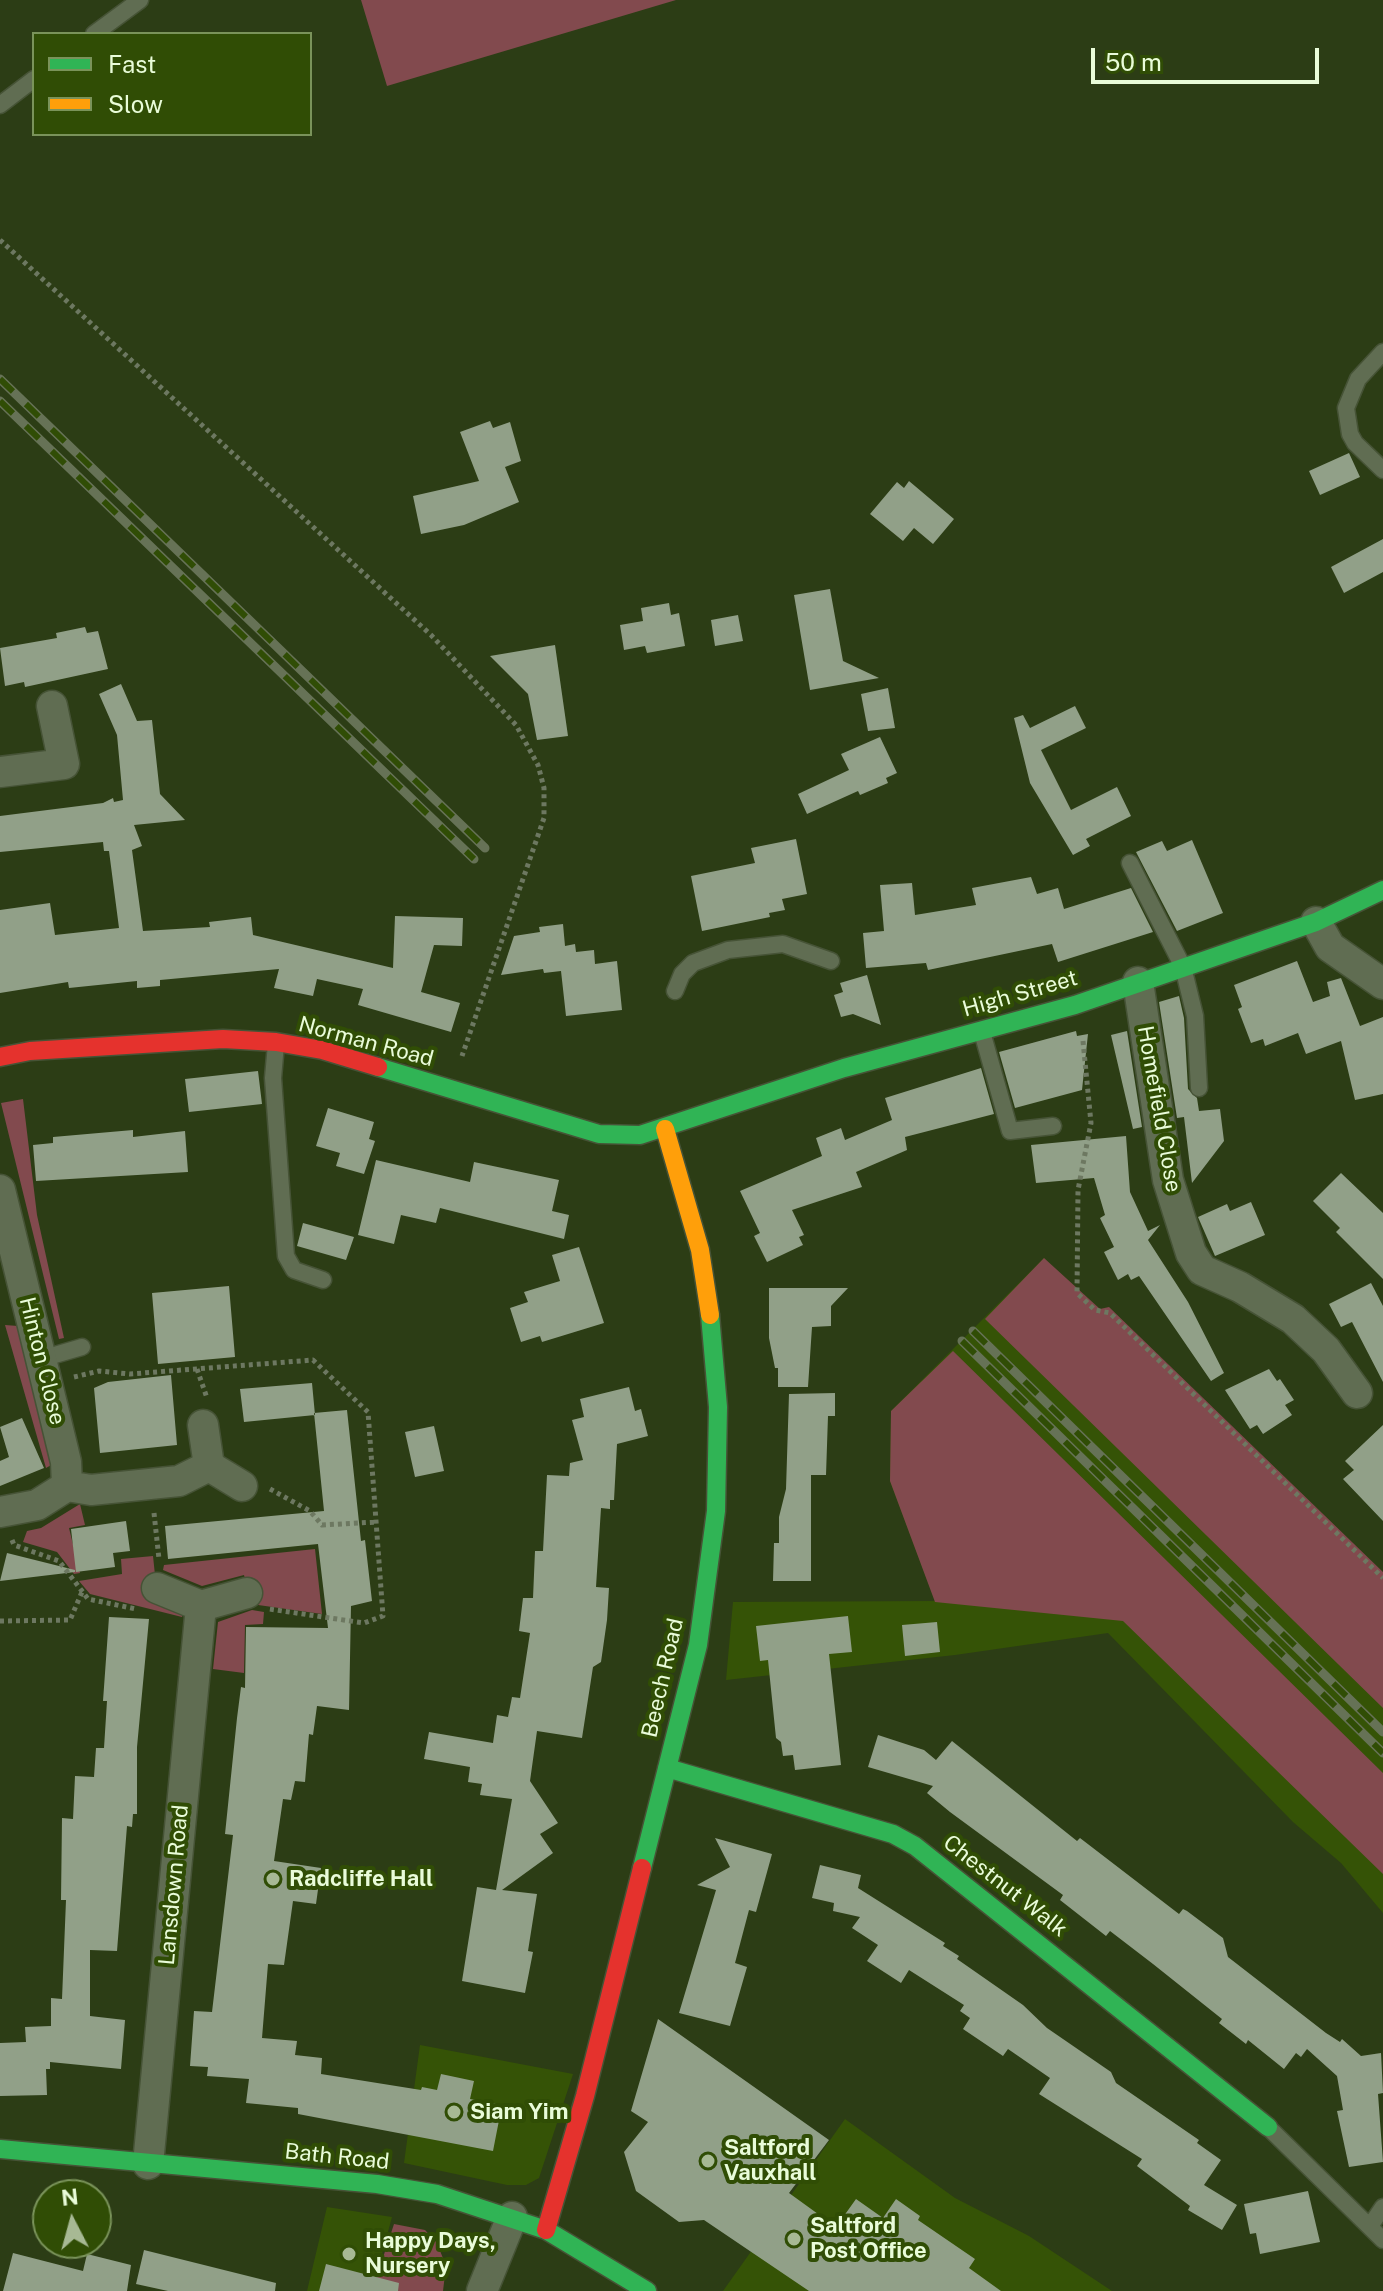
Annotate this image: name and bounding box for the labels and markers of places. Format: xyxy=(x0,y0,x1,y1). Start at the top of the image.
place label: Radcliffe Hall xyxy=(289,1866,433,1892)
marker: Radcliffe Hall xyxy=(264,1870,282,1888)
place label: Siam Yim xyxy=(470,2099,568,2125)
marker: Siam Yim xyxy=(445,2103,463,2121)
place label: Saltford Vauxhall xyxy=(724,2135,816,2186)
marker: Saltford Vauxhall xyxy=(699,2152,717,2170)
place label: Saltford Post Office xyxy=(810,2213,927,2264)
place label: Happy Days, Nursery xyxy=(365,2228,496,2280)
marker: Saltford Post Office xyxy=(785,2230,803,2248)
marker: Happy Days, Nursery xyxy=(340,2245,358,2263)

